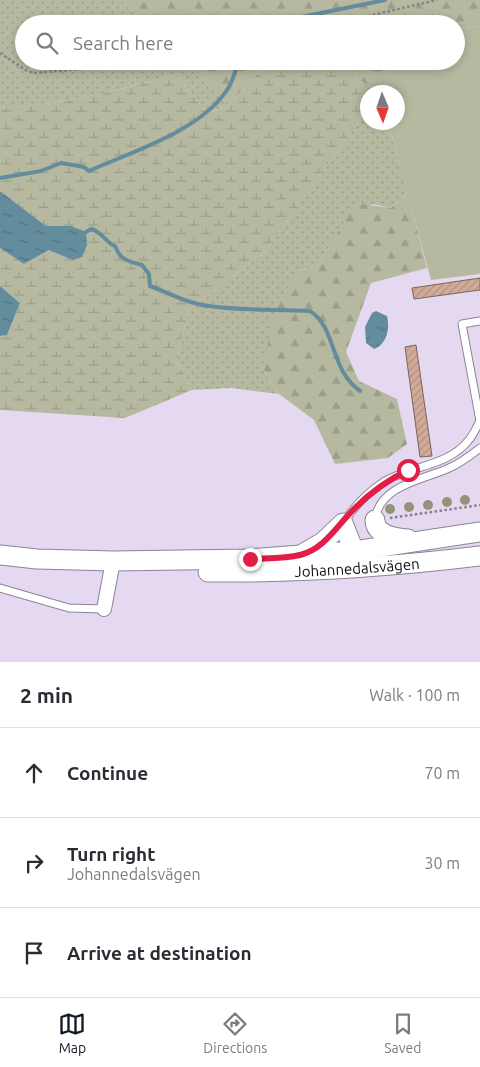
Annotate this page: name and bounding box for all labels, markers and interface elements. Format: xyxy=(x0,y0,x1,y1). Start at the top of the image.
search box xyxy=(15,15,465,70)
icon: search xyxy=(33,29,61,57)
text: Search here xyxy=(73,32,173,54)
north arrow xyxy=(360,85,405,130)
route start xyxy=(397,459,420,482)
route end xyxy=(239,548,262,571)
street label: Johannedalsvägen xyxy=(294,554,420,579)
text: 2 min xyxy=(20,683,73,707)
text: Walk · 100 m xyxy=(369,686,460,704)
icon: ahead xyxy=(20,759,48,787)
text: Continue xyxy=(67,762,148,784)
text: 70 m xyxy=(424,764,460,782)
text: Turn right xyxy=(67,843,155,865)
icon: right xyxy=(20,849,48,877)
text: 30 m xyxy=(424,854,460,872)
text: Johannedalsvägen xyxy=(67,865,201,883)
icon: arrive xyxy=(20,939,48,967)
text: Arrive at destination xyxy=(67,942,252,964)
tab: Map xyxy=(58,1010,86,1056)
tab: Directions xyxy=(203,1010,267,1056)
tab: Saved xyxy=(384,1010,422,1056)

